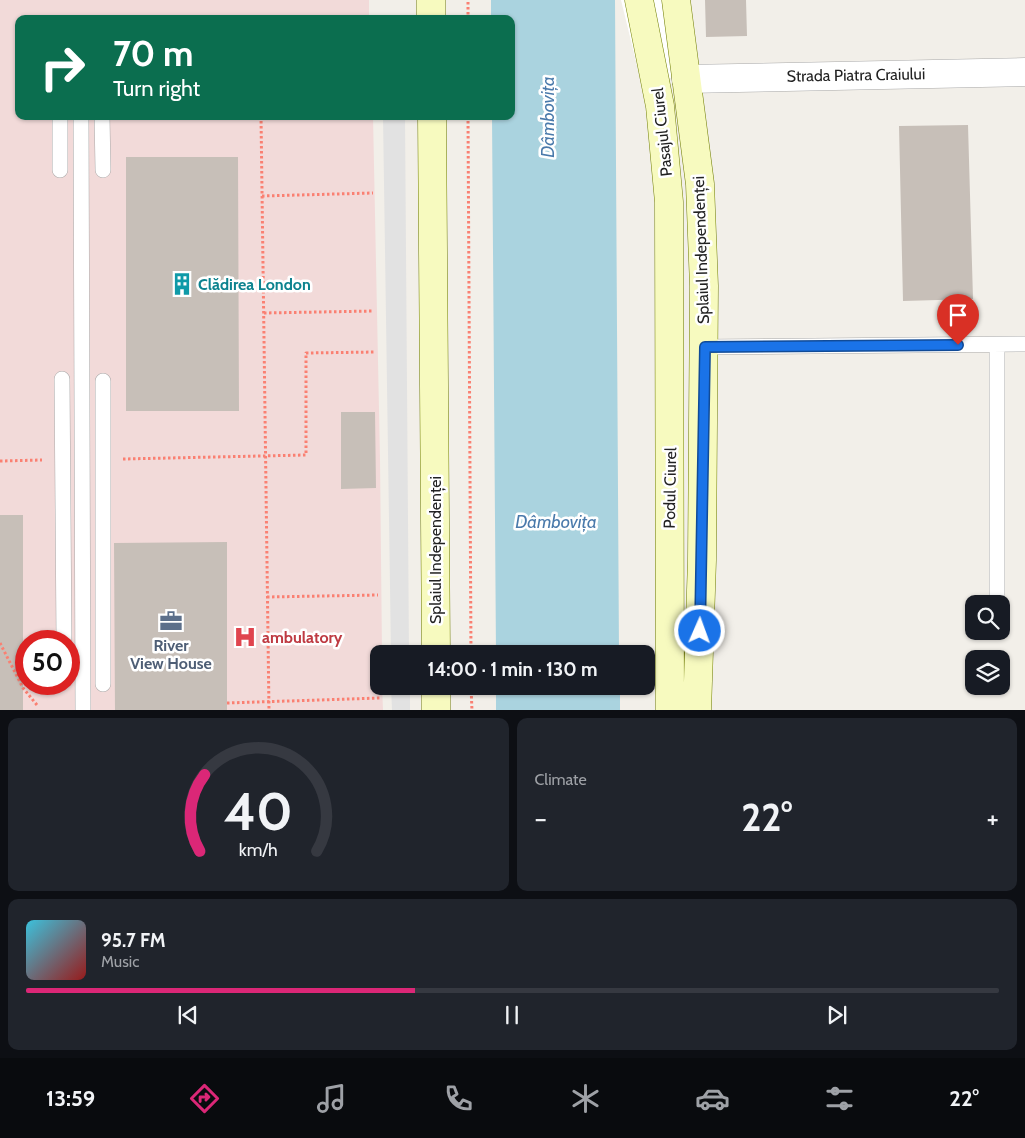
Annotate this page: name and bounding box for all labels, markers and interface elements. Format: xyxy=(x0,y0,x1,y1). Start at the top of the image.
text: 70 m xyxy=(113,32,194,75)
icon: right xyxy=(30,35,95,100)
street label: Strada Piatra Craiului xyxy=(787,64,925,86)
text: Turn right xyxy=(113,75,200,102)
water label: Dâmbovița xyxy=(537,76,559,158)
street label: Pasajul Ciurel xyxy=(648,87,676,177)
street label: Splaiul Independenței xyxy=(689,176,714,324)
building icon: Clădirea London xyxy=(169,271,195,297)
place label: Clădirea London xyxy=(198,275,311,294)
pin xyxy=(937,294,979,345)
icon: arrive xyxy=(944,301,972,329)
street label: Podul Ciurel xyxy=(660,447,680,529)
street label: Splaiul Independenței xyxy=(426,476,446,624)
water label: Dâmbovița xyxy=(515,511,597,533)
map controls xyxy=(965,595,1010,695)
button: search xyxy=(965,595,1010,640)
position arrow xyxy=(673,604,725,656)
office icon: River View House xyxy=(158,608,184,634)
hospital icon: ambulatory xyxy=(232,624,258,650)
place label: ambulatory xyxy=(262,628,343,647)
speed limit sign: 50 xyxy=(15,630,80,695)
place label: River View House xyxy=(130,636,212,673)
button: layers xyxy=(965,650,1010,695)
text: 14:00 · 1 min · 130 m xyxy=(427,658,598,681)
text: Climate xyxy=(535,770,587,789)
text: 40 xyxy=(224,780,293,843)
text: 22° xyxy=(741,794,792,841)
text: − xyxy=(535,801,547,835)
text: + xyxy=(987,801,999,835)
text: km/h xyxy=(239,839,278,860)
text: 95.7 FM xyxy=(101,929,166,952)
text: Music xyxy=(101,952,139,971)
icon: previous xyxy=(174,1001,202,1029)
icon: pause xyxy=(498,1001,526,1029)
icon: next xyxy=(823,1001,851,1029)
icon: directions xyxy=(187,1081,222,1116)
icon: music xyxy=(314,1081,349,1116)
icon: phone xyxy=(441,1081,476,1116)
icon: climate xyxy=(568,1081,603,1116)
icon: car xyxy=(695,1081,730,1116)
icon: filters xyxy=(822,1081,857,1116)
text: 13:59 xyxy=(46,1085,95,1112)
text: 22° xyxy=(949,1085,979,1112)

